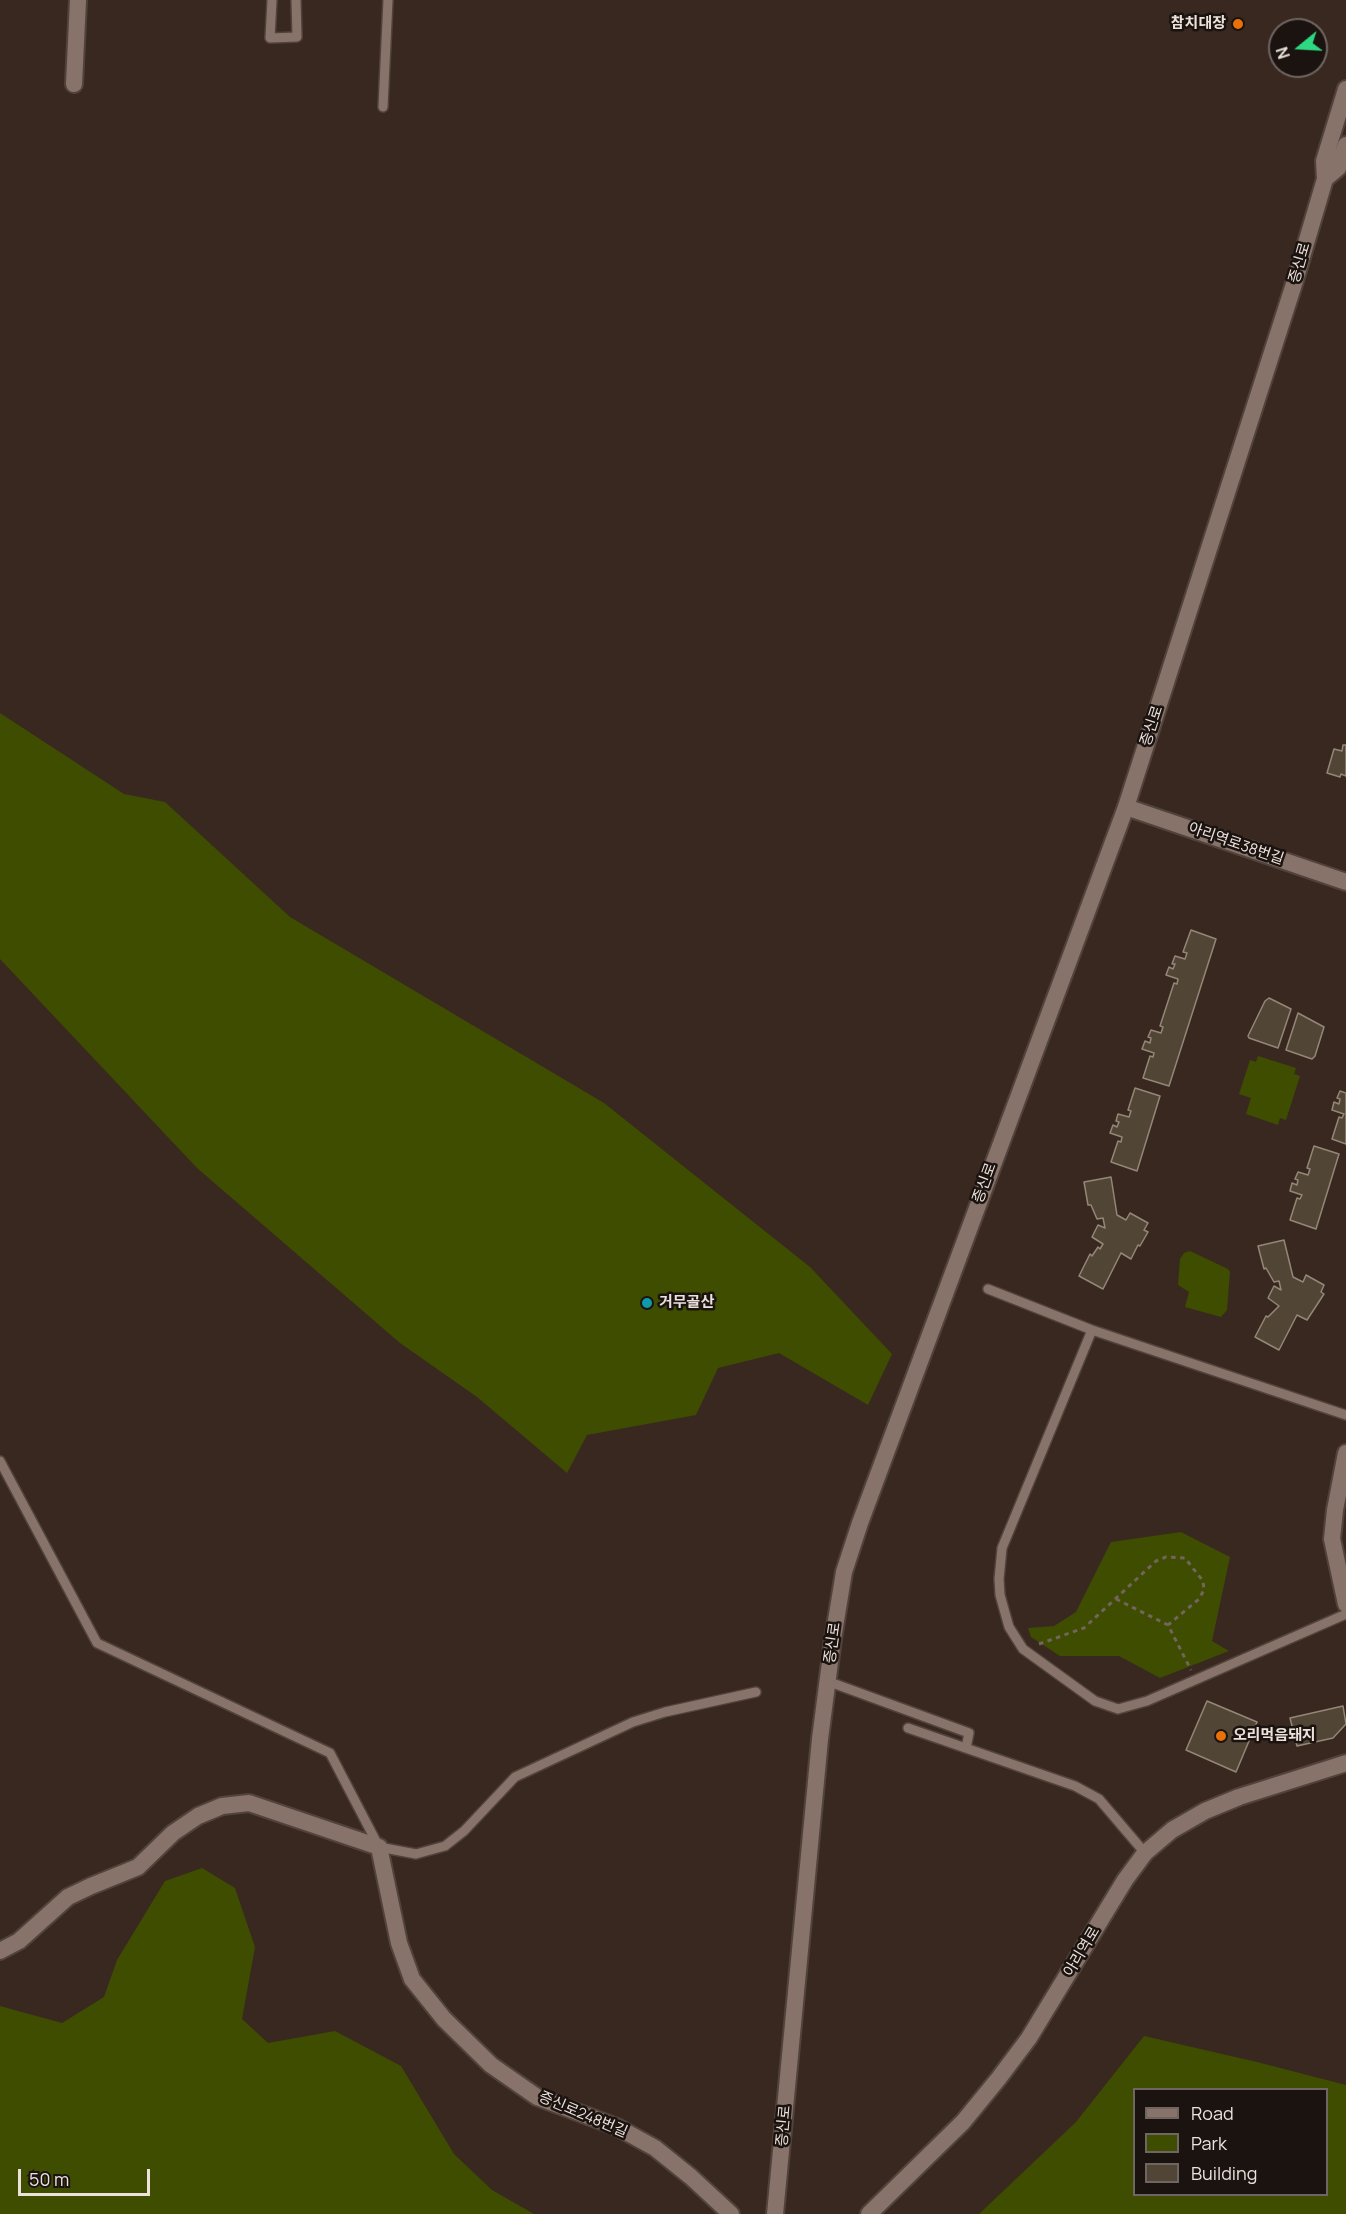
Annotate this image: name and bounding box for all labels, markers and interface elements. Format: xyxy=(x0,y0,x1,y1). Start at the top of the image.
place label: 참치대장 xyxy=(1171,15,1226,33)
marker: 참치대장 xyxy=(1231,17,1245,31)
north arrow xyxy=(1268,18,1328,78)
text: N xyxy=(1271,44,1295,62)
street label: 증신로 xyxy=(1286,241,1314,285)
street label: 증신로 xyxy=(1137,704,1167,748)
street label: 아리역로38번길 xyxy=(1186,819,1286,869)
street label: 증신로 xyxy=(969,1160,1001,1206)
place label: 거무골산 xyxy=(659,1294,714,1312)
marker: 거무골산 xyxy=(640,1296,654,1310)
street label: 증신로 xyxy=(821,1621,845,1665)
place label: 오리먹음돼지 xyxy=(1233,1727,1316,1745)
marker: 오리먹음돼지 xyxy=(1214,1729,1228,1743)
street label: 아리역로 xyxy=(1060,1924,1104,1980)
street label: 증신로248번길 xyxy=(536,2088,630,2142)
legend xyxy=(1133,2088,1328,2196)
text: Road xyxy=(1191,2101,1234,2125)
street label: 증신로 xyxy=(773,2105,795,2147)
text: Park xyxy=(1191,2131,1227,2155)
scale bar xyxy=(21,2157,153,2195)
text: Building xyxy=(1191,2161,1257,2185)
text: 50 m xyxy=(29,2167,69,2191)

